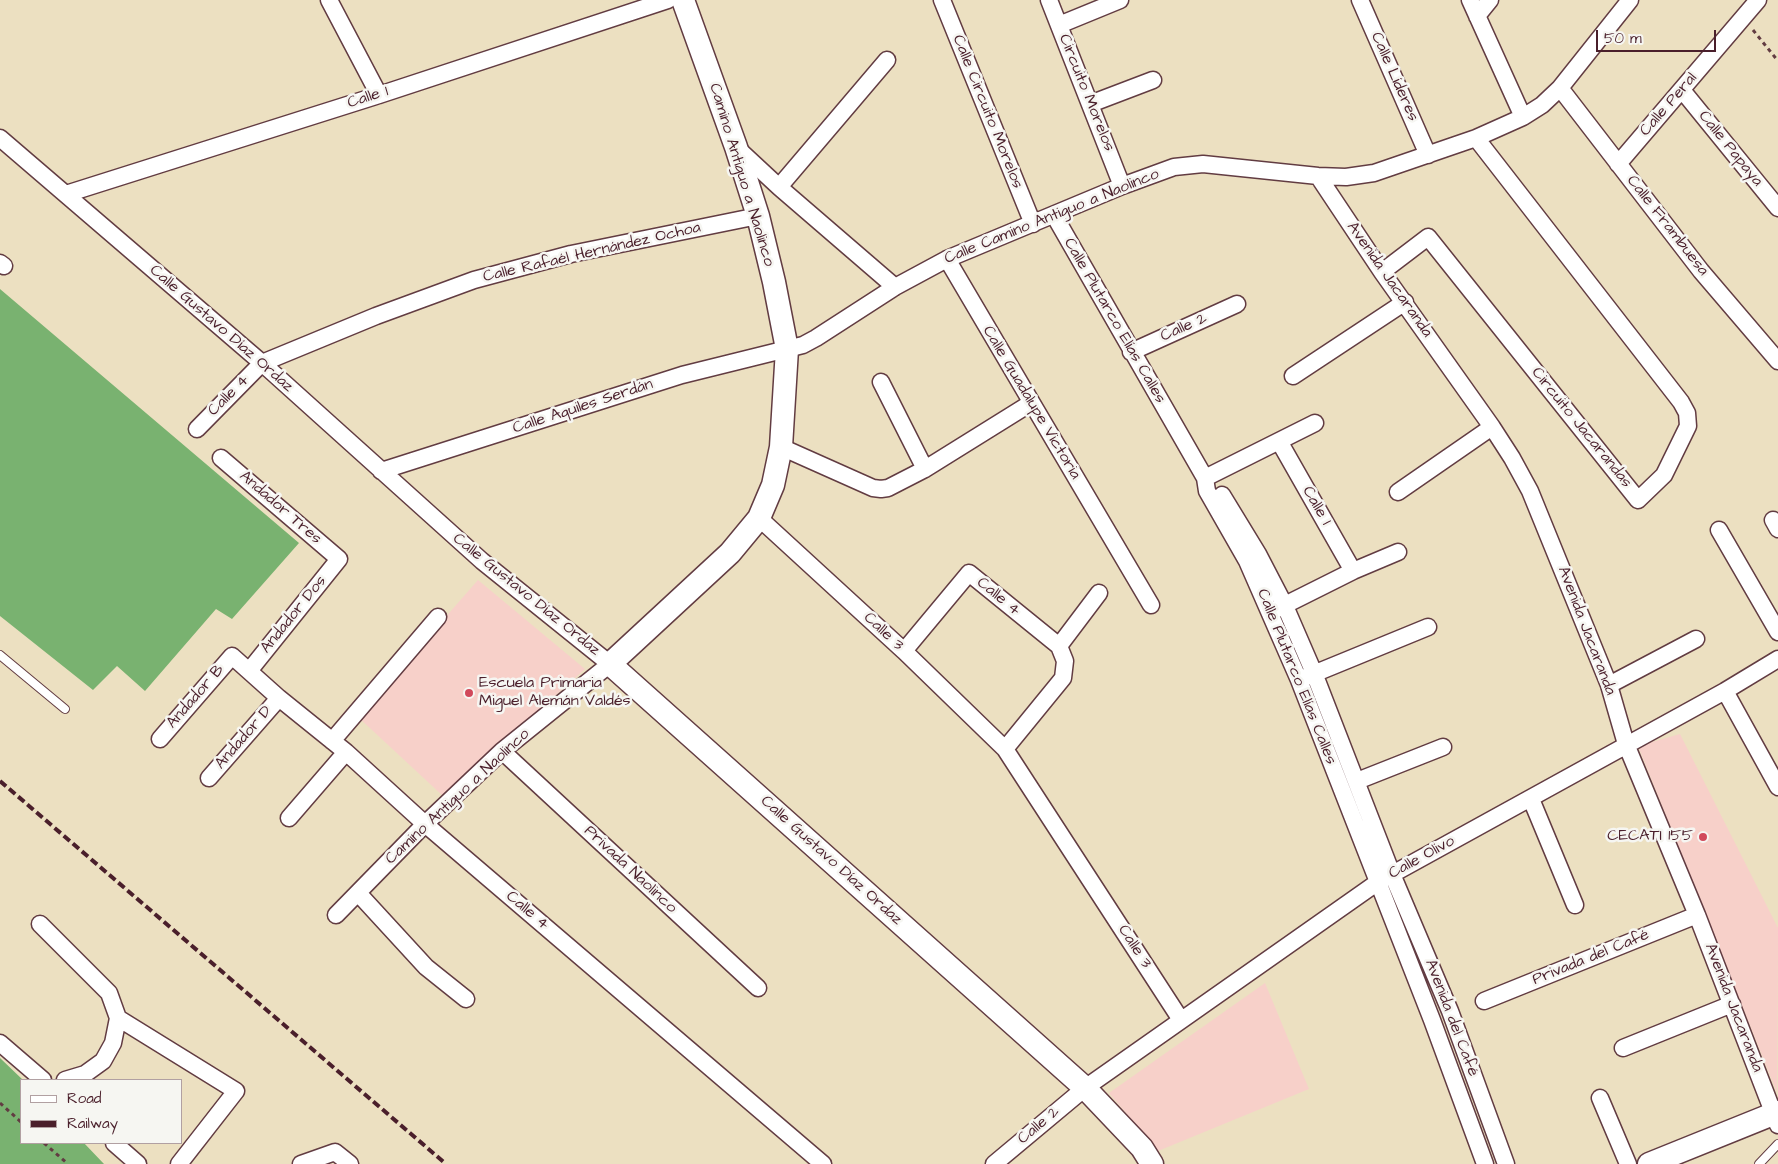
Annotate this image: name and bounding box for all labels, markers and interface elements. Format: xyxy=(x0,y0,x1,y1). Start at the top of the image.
scale bar xyxy=(1598,20,1718,52)
text: 50 m xyxy=(1604,28,1642,49)
street label: Calle Líderes xyxy=(1366,30,1422,124)
street label: Calle Circuito Morelos xyxy=(947,32,1027,192)
street label: Circuito Morelos xyxy=(1054,32,1118,154)
street label: Calle Peral xyxy=(1636,69,1702,141)
street label: Camino Antiguo a Naolinco xyxy=(704,81,778,269)
street label: Calle 1 xyxy=(345,82,391,114)
street label: Calle Papaya xyxy=(1694,107,1766,191)
street label: Calle Camino Antiguo a Naolinco xyxy=(942,165,1162,269)
street label: Calle Frambuesa xyxy=(1622,172,1712,280)
street label: Calle Rafaél Hernández Ochoa xyxy=(481,219,703,287)
street label: Avenida Jacaranda xyxy=(1342,219,1436,341)
street label: Calle Plutarco Elías Calles xyxy=(1059,235,1169,407)
street label: Calle Gustavo Díaz Ordaz xyxy=(145,261,297,397)
street label: Calle 2 xyxy=(1158,309,1210,347)
street label: Calle Guadalupe Victoria xyxy=(978,323,1084,483)
street label: Circuito Jacarandas xyxy=(1527,364,1635,492)
street label: Calle 4 xyxy=(204,371,254,421)
street label: Calle Aquiles Serdán xyxy=(510,375,656,439)
street label: Andador Tres xyxy=(235,467,325,549)
street label: Calle 1 xyxy=(1297,483,1335,529)
street label: Calle Gustavo Díaz Ordaz xyxy=(448,530,604,660)
street label: Avenida Jacaranda xyxy=(1553,564,1619,698)
street label: Andador Dos xyxy=(257,572,331,658)
street label: Calle 4 xyxy=(972,574,1024,620)
street label: Calle Plutarco Elías Calles xyxy=(1252,586,1340,768)
street label: Calle 3 xyxy=(859,609,907,655)
street label: Andador B xyxy=(163,661,229,733)
place label: Escuela Primaria Miguel Alemán Valdés xyxy=(479,674,631,712)
marker: Escuela Primaria Miguel Alemán Valdés xyxy=(463,687,475,699)
street label: Andador D xyxy=(211,702,277,774)
street label: Camino Antiguo a Naolinco xyxy=(382,725,534,869)
street label: Calle Gustavo Díaz Ordaz xyxy=(756,792,906,930)
street label: Privada Naolinco xyxy=(580,822,680,918)
place label: CECATI 155 xyxy=(1607,827,1693,847)
marker: CECATI 155 xyxy=(1697,831,1709,843)
street label: Calle Olivo xyxy=(1386,832,1458,884)
street label: Calle 4 xyxy=(502,887,552,935)
street label: Calle 3 xyxy=(1113,922,1155,972)
street label: Privada del Café xyxy=(1530,926,1652,990)
street label: Avenida Jacaranda xyxy=(1700,941,1766,1075)
street label: Avenida del Café xyxy=(1420,957,1482,1079)
legend xyxy=(20,1079,182,1144)
text: Road xyxy=(67,1088,101,1109)
street label: Calle 2 xyxy=(1014,1103,1064,1149)
text: Railway xyxy=(67,1113,118,1134)

